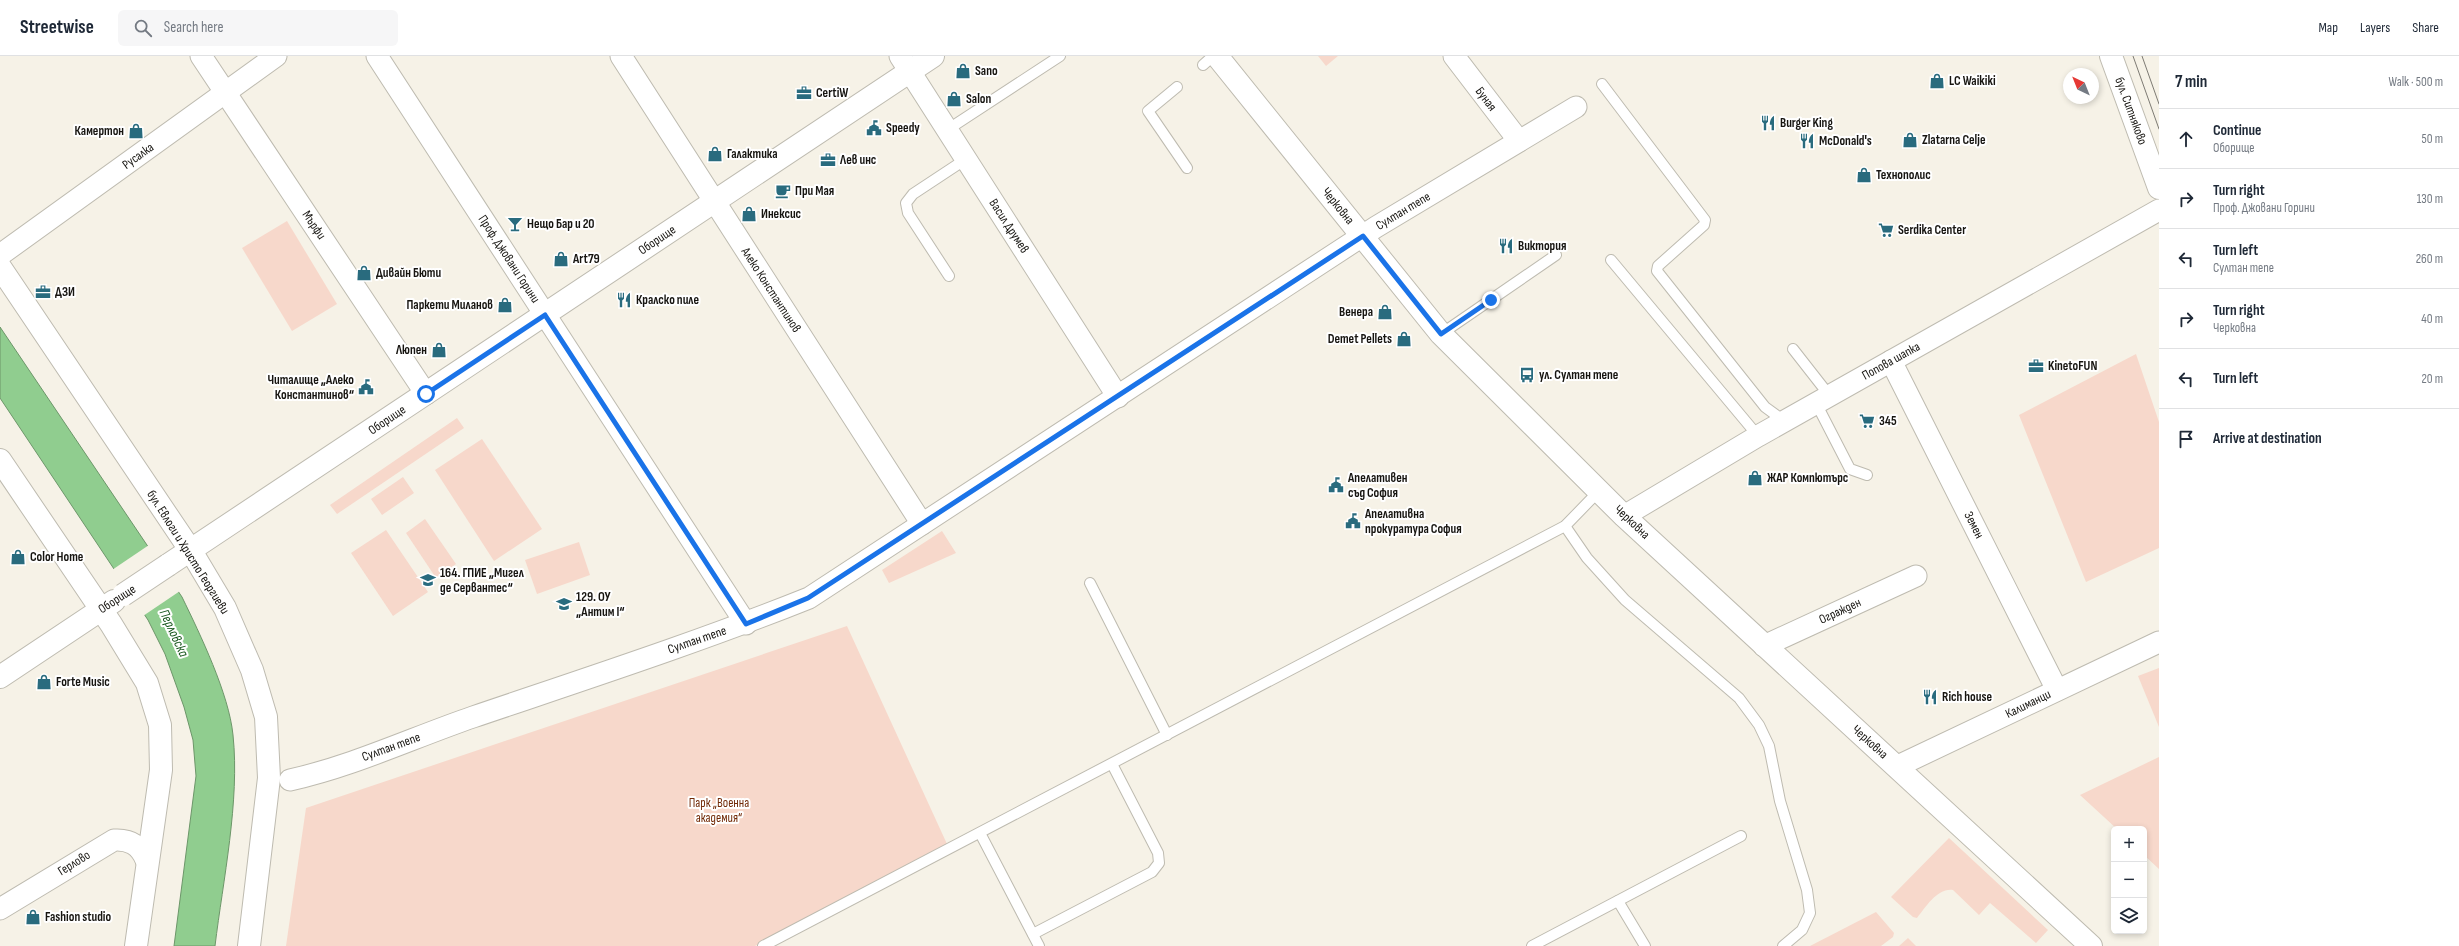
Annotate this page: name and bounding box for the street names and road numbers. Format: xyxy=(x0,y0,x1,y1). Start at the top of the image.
street label: бул. Ситняково xyxy=(2111,75,2151,147)
street label: Буная xyxy=(1472,84,1500,114)
street label: Русалка xyxy=(119,139,157,173)
street label: Черковна xyxy=(1318,184,1358,228)
street label: Султан тепе xyxy=(1373,188,1433,234)
street label: Васил Друмев xyxy=(985,196,1033,256)
street label: Мърфи xyxy=(299,208,329,242)
street label: Проф. Джовани Горини xyxy=(475,212,543,306)
street label: Оборище xyxy=(635,222,679,258)
street label: Алеко Константинов xyxy=(737,244,804,336)
street label: Попова шапка xyxy=(1859,338,1923,384)
street label: Оборище xyxy=(365,402,409,438)
street label: бул. Евлоги и Христо Георгиеви xyxy=(143,487,233,617)
street label: Черковна xyxy=(1611,502,1653,542)
street label: Земен xyxy=(1961,509,1987,541)
street label: Оборище xyxy=(95,581,139,617)
street label: Огражден xyxy=(1816,594,1864,628)
street label: Султан тепе xyxy=(666,622,728,658)
street label: Калиманци xyxy=(2003,686,2053,722)
street label: Черковна xyxy=(1849,722,1891,762)
street label: Султан тепе xyxy=(360,729,422,765)
street label: Герлово xyxy=(55,847,93,879)

